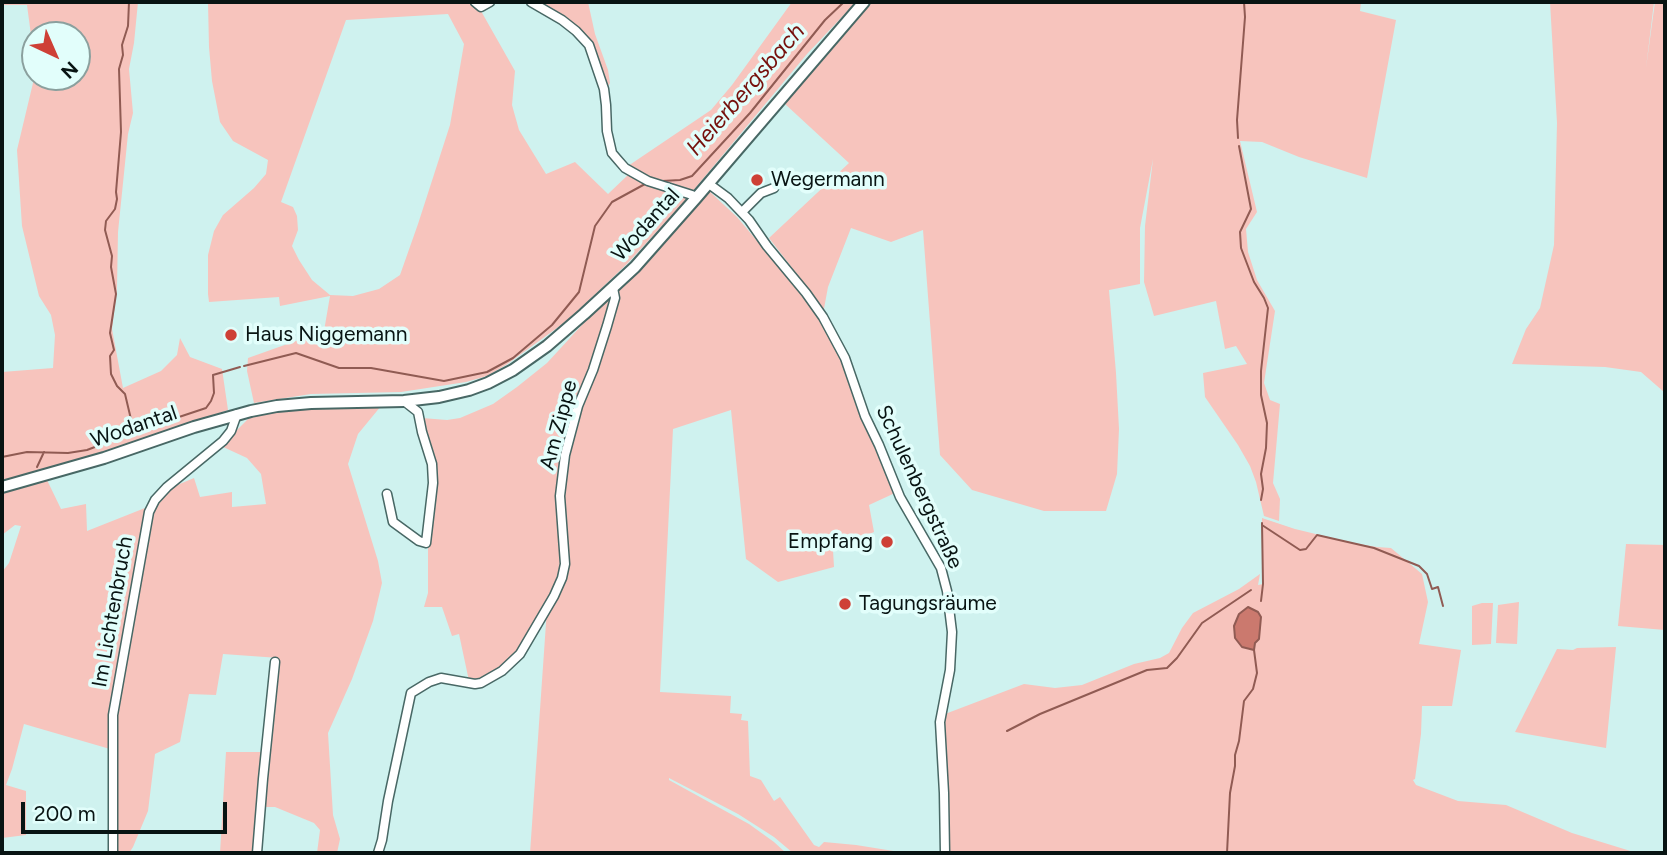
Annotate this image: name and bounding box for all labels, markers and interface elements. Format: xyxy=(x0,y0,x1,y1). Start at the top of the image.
water label: Heierbergsbach xyxy=(681,18,811,162)
north arrow xyxy=(21,21,91,91)
text: N xyxy=(56,57,83,83)
place label: Wegermann xyxy=(771,167,885,193)
marker: Wegermann xyxy=(749,172,765,188)
street label: Wodantal xyxy=(607,183,685,267)
place label: Haus Niggemann xyxy=(245,322,407,348)
marker: Haus Niggemann xyxy=(223,327,239,343)
street label: Am Zippe xyxy=(535,377,583,473)
street label: Wodantal xyxy=(88,401,180,453)
street label: Schulenbergstraße xyxy=(870,401,968,573)
place label: Empfang xyxy=(788,529,873,555)
marker: Empfang xyxy=(879,534,895,550)
street label: Im Lichtenbruch xyxy=(87,535,139,689)
place label: Tagungsräume xyxy=(859,591,997,617)
marker: Tagungsräume xyxy=(837,596,853,612)
scale bar xyxy=(24,788,231,832)
text: 200 m xyxy=(34,801,96,826)

